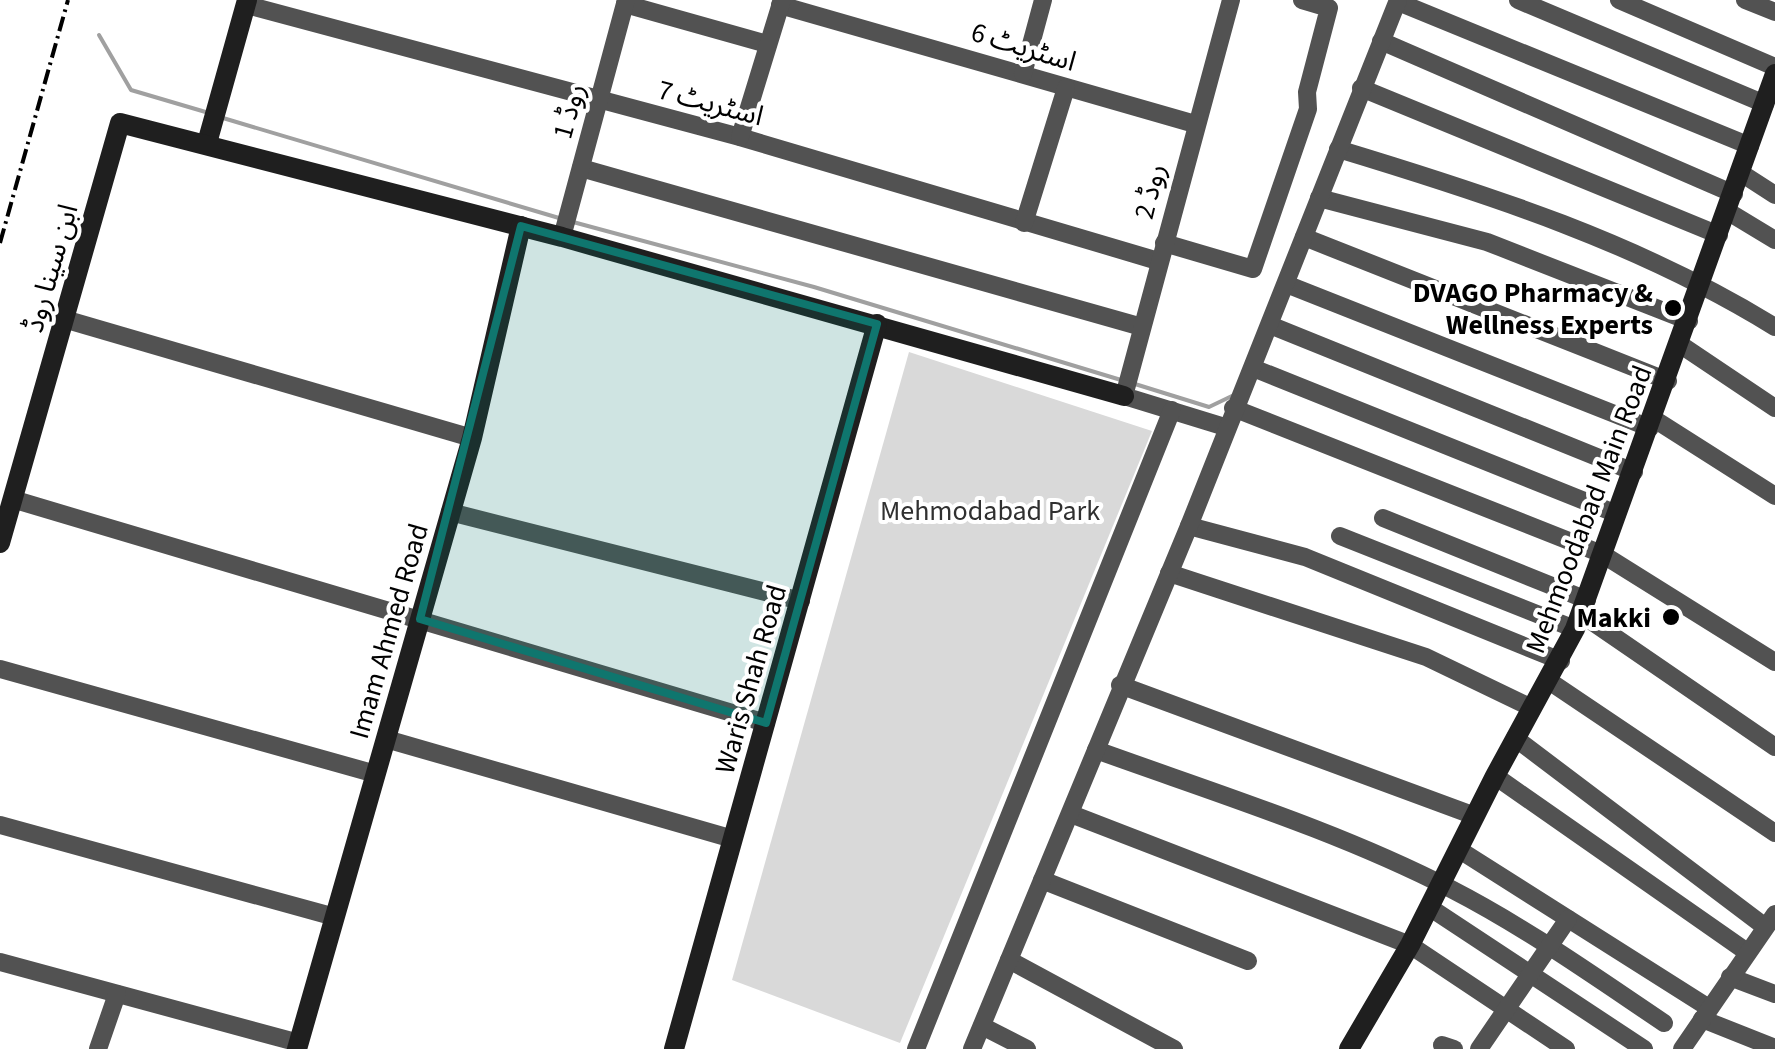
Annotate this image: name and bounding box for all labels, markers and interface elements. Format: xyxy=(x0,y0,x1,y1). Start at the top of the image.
street label: اسٹریٹ 6 xyxy=(966,12,1081,82)
street label: اسٹریٹ 7 xyxy=(653,70,768,136)
street label: روڈ 1 xyxy=(542,79,595,143)
street label: روڈ 2 xyxy=(1124,159,1176,223)
street label: ابن سینا روڈ xyxy=(14,199,88,337)
place label: DVAGO Pharmacy & Wellness Experts xyxy=(1413,273,1653,345)
marker: DVAGO Pharmacy & Wellness Experts xyxy=(1662,297,1684,319)
street label: Mehmoodabad Main Road xyxy=(1516,360,1662,659)
park label: Mehmodabad Park xyxy=(880,491,1100,531)
street label: Imam Ahmed Road xyxy=(339,519,439,744)
street label: Waris Shah Road xyxy=(705,580,797,778)
place label: Makki xyxy=(1576,598,1651,638)
marker: Makki xyxy=(1660,606,1682,628)

